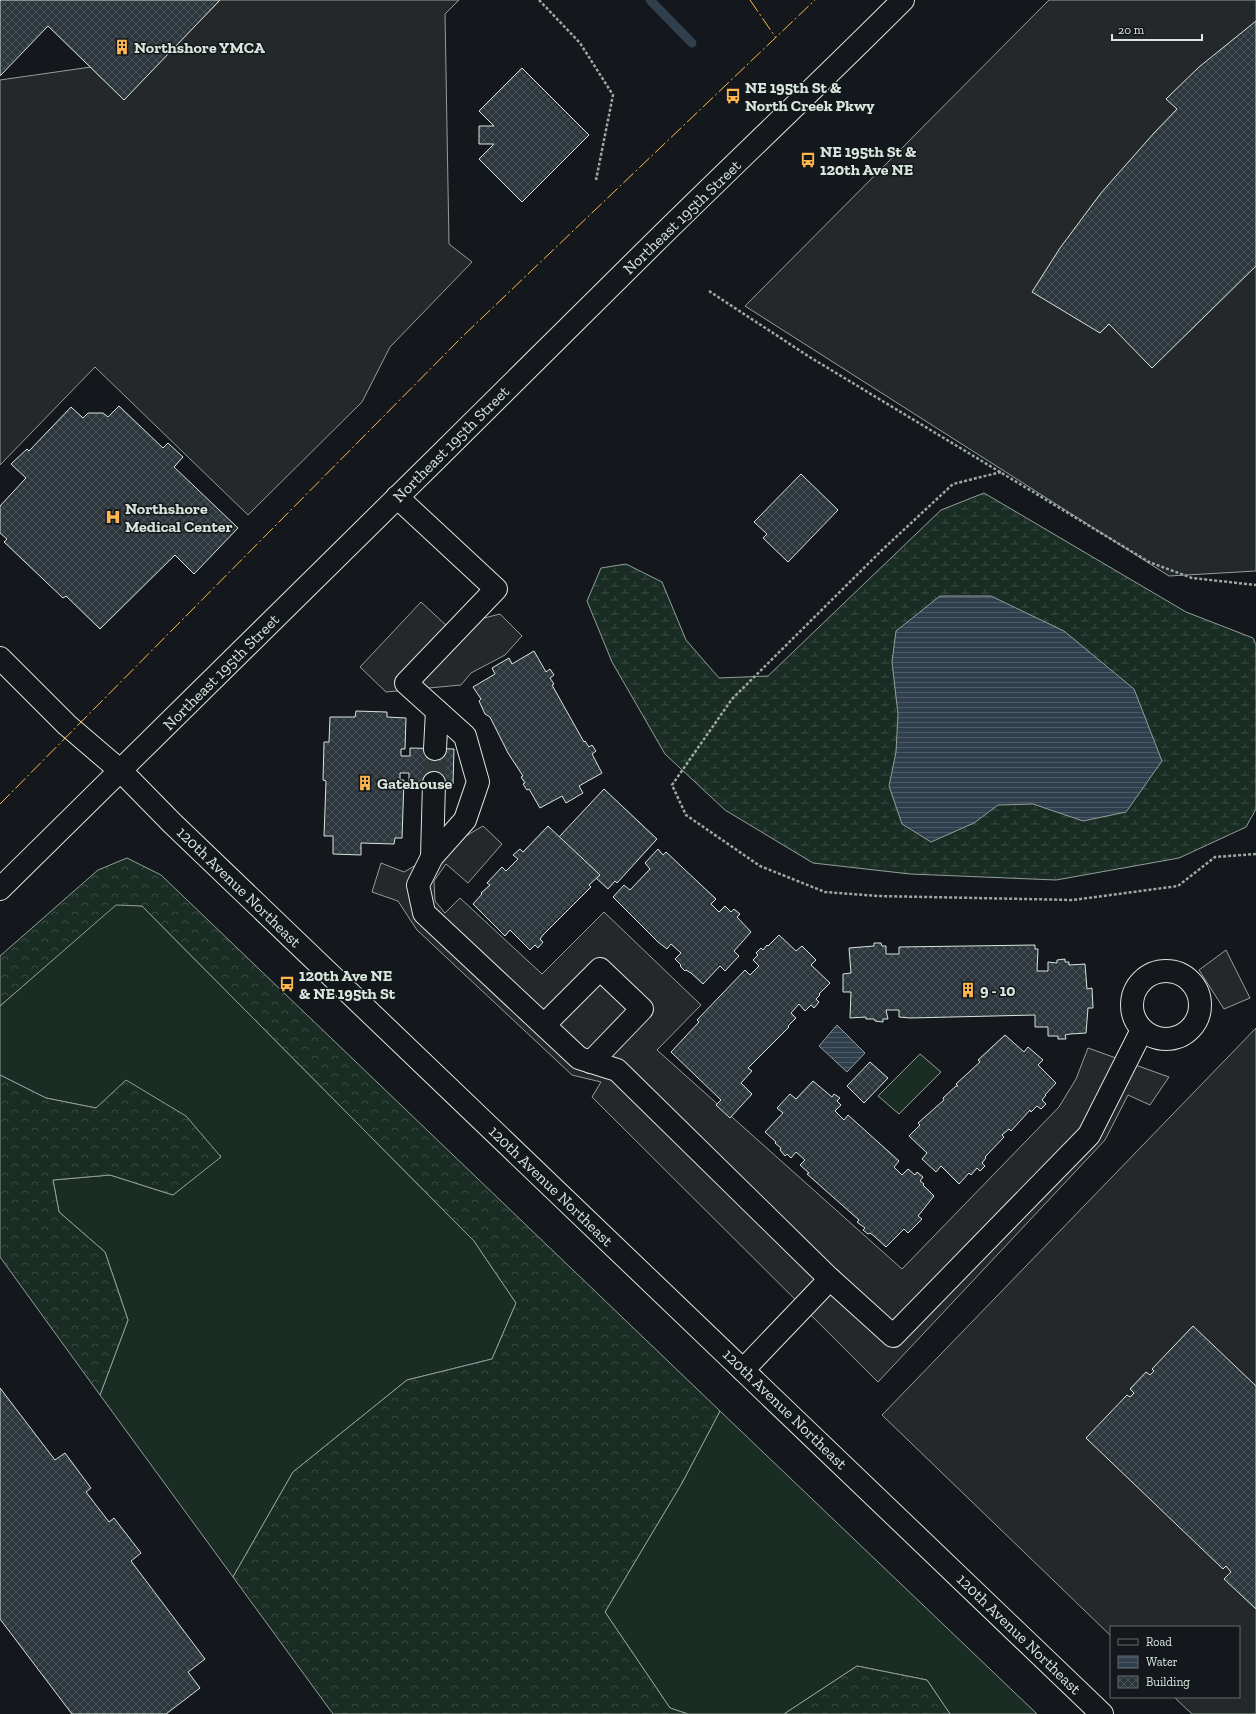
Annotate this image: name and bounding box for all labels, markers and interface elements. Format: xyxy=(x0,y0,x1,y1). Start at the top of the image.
scale bar xyxy=(1112,16,1202,42)
text: 20 m xyxy=(1118,23,1145,37)
building icon: Northshore YMCA xyxy=(113,38,131,56)
place label: Northshore YMCA xyxy=(134,38,265,57)
place label: NE 195th St & North Creek Pkwy xyxy=(745,78,875,115)
bus stop icon: NE 195th St & North Creek Pkwy xyxy=(724,87,742,105)
place label: NE 195th St & 120th Ave NE xyxy=(820,142,916,179)
bus stop icon: NE 195th St & 120th Ave NE xyxy=(799,151,817,169)
street label: Northeast 195th Street xyxy=(619,156,745,278)
street label: Northeast 195th Street xyxy=(389,382,513,506)
place label: Northshore Medical Center xyxy=(125,499,233,536)
hospital icon: Northshore Medical Center xyxy=(104,508,122,526)
street label: Northeast 195th Street xyxy=(159,610,283,734)
building icon: Gatehouse xyxy=(356,774,374,792)
place label: Gatehouse xyxy=(377,774,452,793)
street label: 120th Avenue Northeast xyxy=(173,823,305,951)
place label: 120th Ave NE & NE 195th St xyxy=(299,966,396,1003)
bus stop icon: 120th Ave NE & NE 195th St xyxy=(278,975,296,993)
building icon: 9 - 10 xyxy=(959,981,977,999)
place label: 9 - 10 xyxy=(980,981,1015,1000)
street label: 120th Avenue Northeast xyxy=(485,1122,617,1250)
street label: 120th Avenue Northeast xyxy=(719,1345,851,1473)
street label: 120th Avenue Northeast xyxy=(953,1570,1085,1698)
legend xyxy=(1110,1626,1240,1698)
text: Road xyxy=(1146,1635,1172,1649)
text: Water xyxy=(1146,1655,1178,1669)
text: Building xyxy=(1146,1675,1190,1689)

